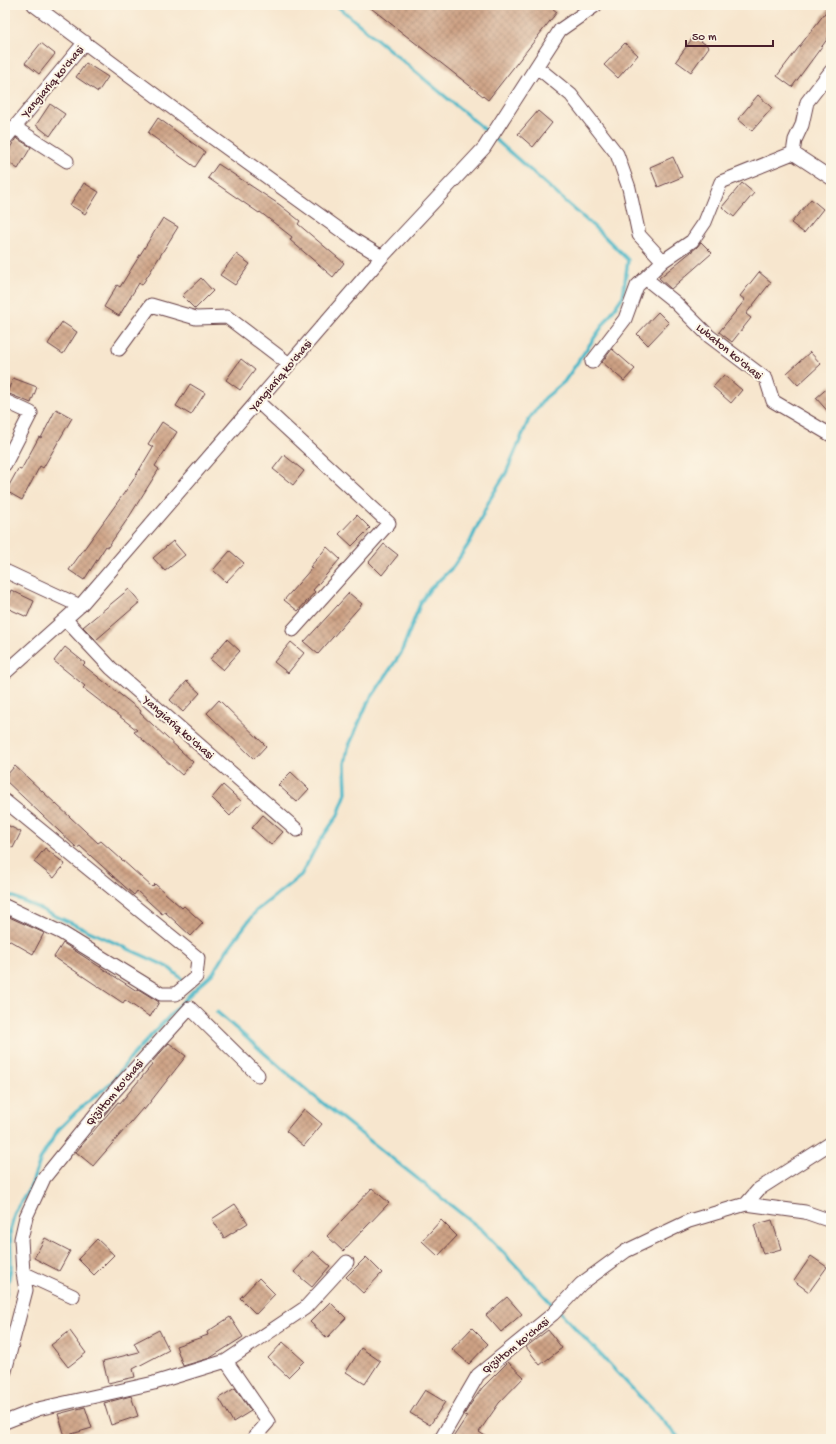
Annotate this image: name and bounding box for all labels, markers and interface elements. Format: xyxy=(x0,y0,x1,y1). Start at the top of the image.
scale bar xyxy=(686,22,773,48)
text: 50 m xyxy=(692,31,717,45)
street label: Yangiariq ko'chasi xyxy=(19,43,88,122)
street label: Lubaton ko'chasi xyxy=(693,321,765,384)
street label: Yangiariq ko'chasi xyxy=(247,337,316,416)
street label: Yangiariq ko'chasi xyxy=(138,693,216,763)
street label: Qiziltom ko'chasi xyxy=(84,1057,148,1129)
street label: Qiziltom ko'chasi xyxy=(480,1315,553,1378)

